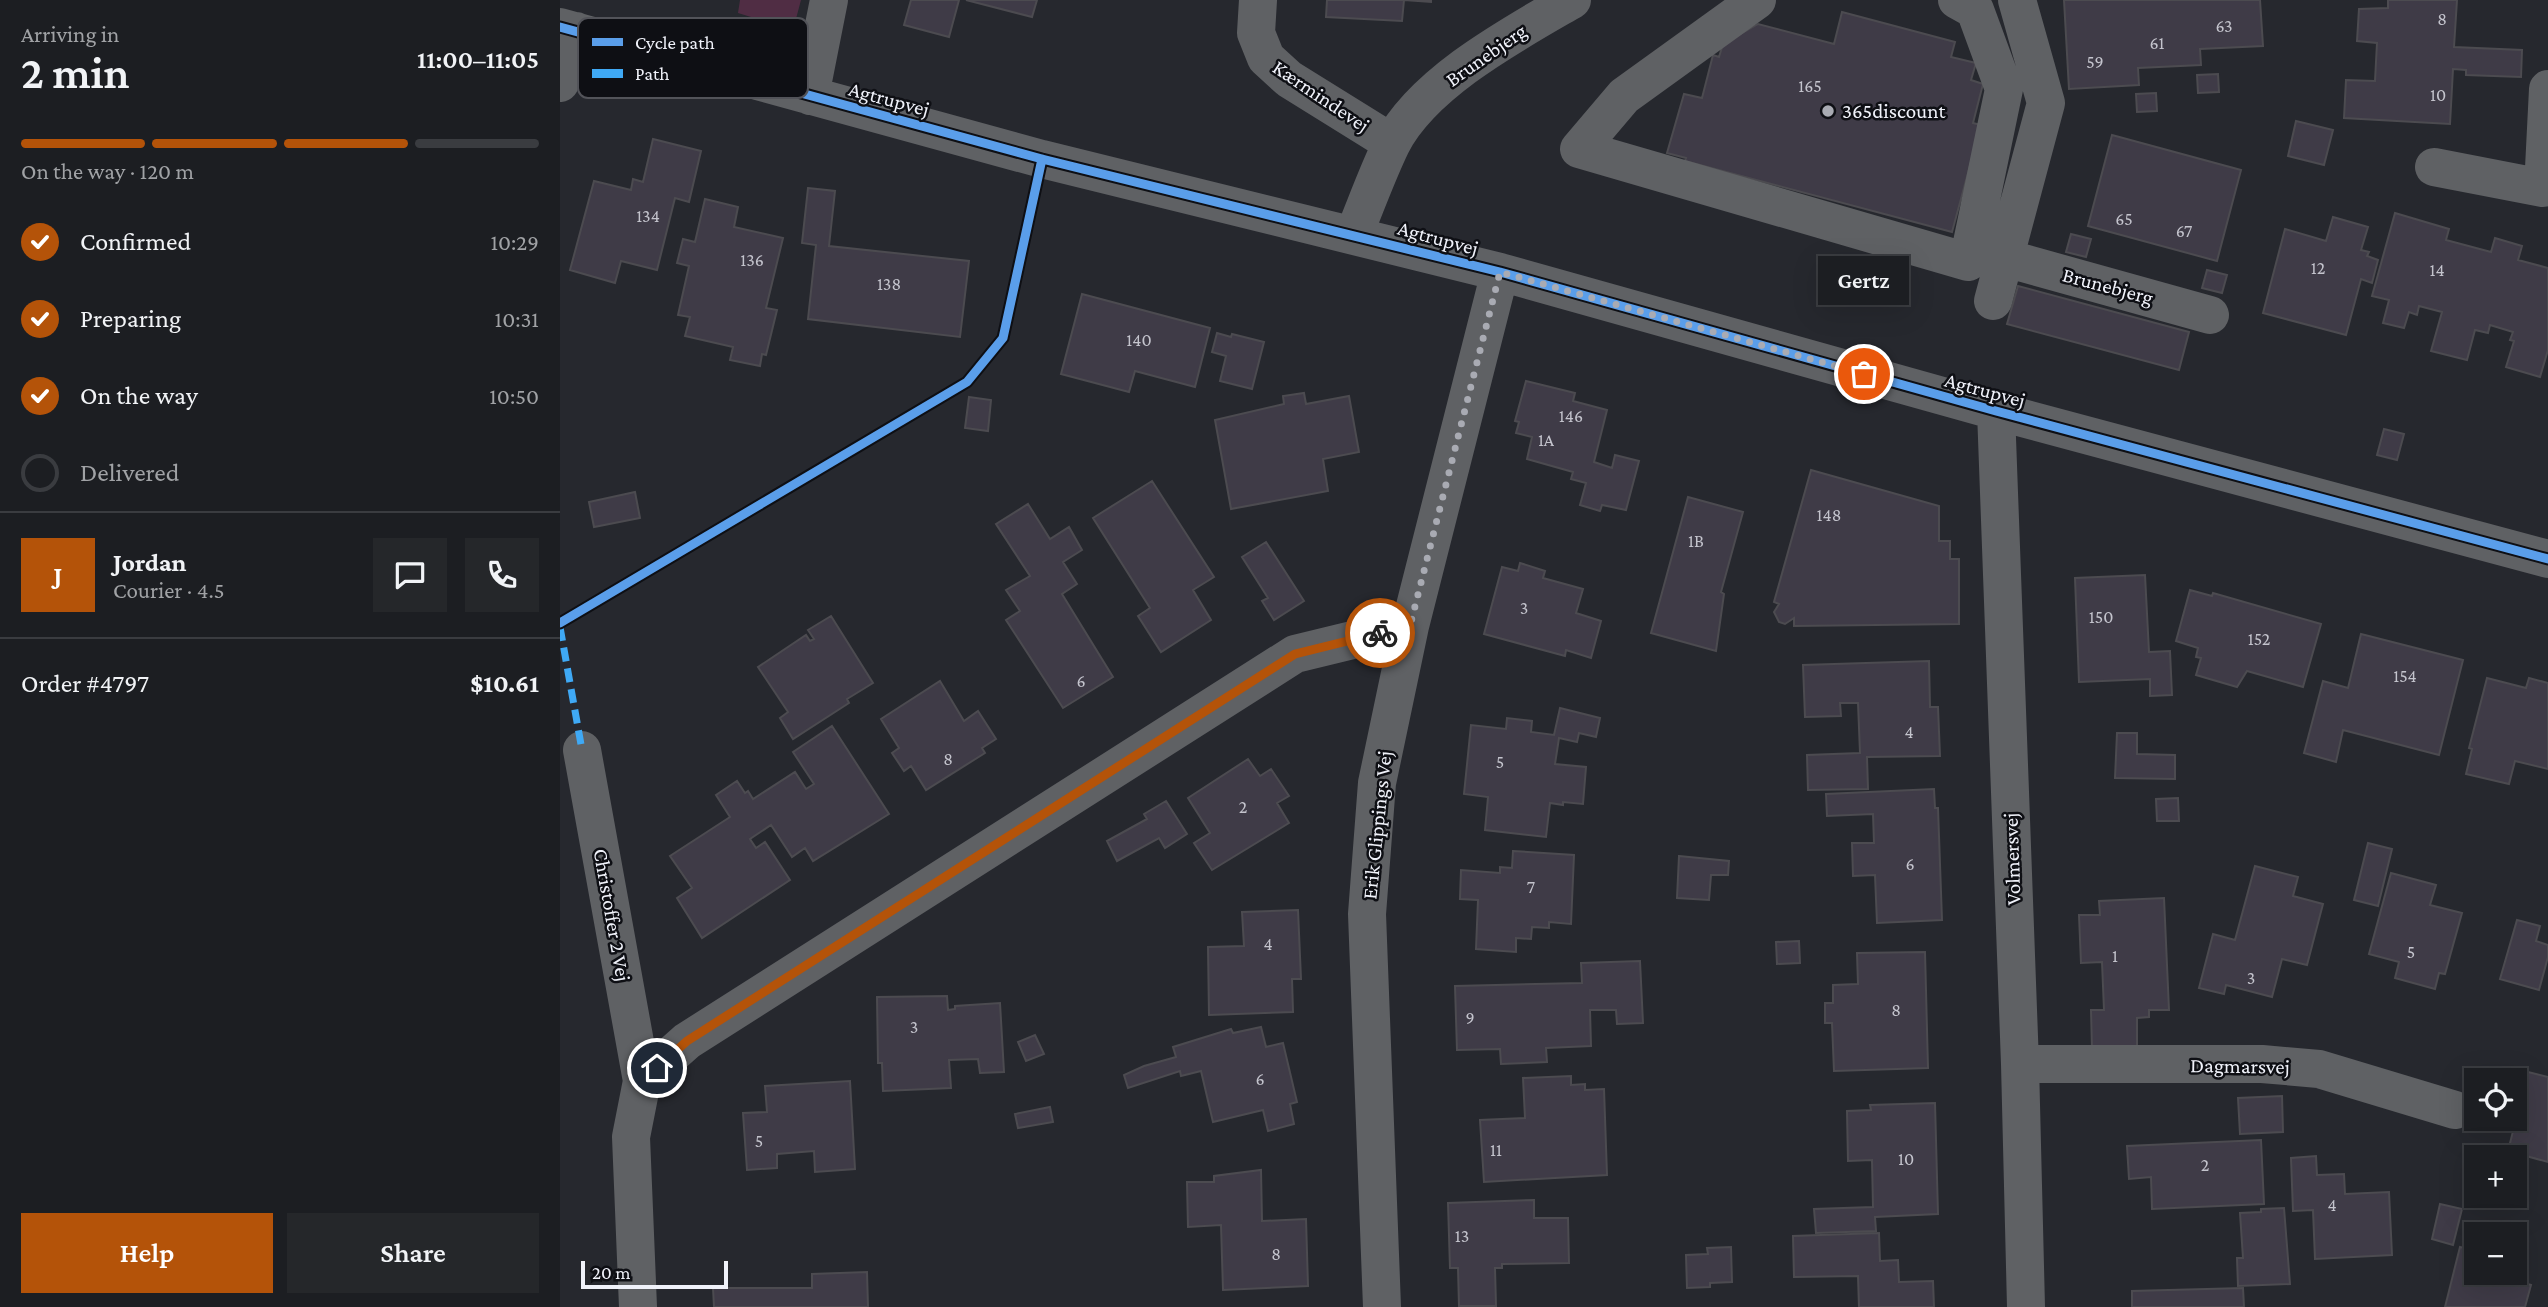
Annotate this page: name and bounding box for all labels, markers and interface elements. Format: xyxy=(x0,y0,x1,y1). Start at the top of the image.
house number: 8 xyxy=(2437,9,2447,29)
house number: 63 xyxy=(2215,16,2233,36)
legend xyxy=(578,18,808,98)
street label: Brunebjerg xyxy=(1441,19,1531,91)
text: Arriving in xyxy=(21,21,119,47)
text: Cycle path xyxy=(635,32,715,53)
house number: 61 xyxy=(2149,33,2165,53)
text: 11:00–11:05 xyxy=(417,45,539,74)
text: 2 min xyxy=(21,47,129,98)
house number: 59 xyxy=(2086,52,2104,72)
street label: Kærmindevej xyxy=(1268,55,1374,137)
text: Path xyxy=(635,63,670,84)
house number: 165 xyxy=(1798,76,1822,96)
street label: Agtrupvej xyxy=(846,77,932,121)
house number: 10 xyxy=(2430,85,2446,105)
place label: 365discount xyxy=(1842,99,1946,123)
marker: 365discount xyxy=(1820,103,1836,119)
text: On the way · 120 m xyxy=(21,158,194,184)
house number: 134 xyxy=(636,206,660,226)
house number: 65 xyxy=(2115,209,2133,229)
street label: Agtrupvej xyxy=(1395,216,1481,260)
house number: 67 xyxy=(2176,221,2192,241)
icon: check xyxy=(21,223,59,261)
text: Confirmed xyxy=(80,227,191,256)
text: 10:29 xyxy=(490,229,539,255)
house number: 136 xyxy=(740,250,764,270)
callout: Gertz xyxy=(1818,255,1910,304)
house number: 12 xyxy=(2311,258,2325,278)
house number: 14 xyxy=(2429,260,2445,280)
street label: Brunebjerg xyxy=(2060,262,2156,310)
text: Gertz xyxy=(1837,267,1890,293)
house number: 138 xyxy=(877,274,901,294)
icon: check xyxy=(21,300,59,338)
text: Preparing xyxy=(80,304,181,333)
text: 10:31 xyxy=(495,306,539,332)
house number: 140 xyxy=(1126,330,1152,350)
pin xyxy=(1834,344,1894,404)
icon: bag xyxy=(1845,355,1883,393)
street label: Agtrupvej xyxy=(1942,368,2028,412)
icon: check xyxy=(21,377,59,415)
text: On the way xyxy=(80,381,198,410)
text: 10:50 xyxy=(489,383,539,409)
house number: 146 xyxy=(1559,406,1583,426)
house number: 1A xyxy=(1538,430,1555,450)
text: Delivered xyxy=(80,458,179,487)
house number: 148 xyxy=(1817,505,1841,525)
house number: 1B xyxy=(1688,531,1704,551)
button: chat xyxy=(373,538,447,612)
button: phone xyxy=(465,538,539,612)
text: Jordan xyxy=(113,548,187,577)
text: J xyxy=(54,561,62,590)
text: Courier · 4.5 xyxy=(113,577,225,603)
courier xyxy=(1345,598,1415,668)
house number: 3 xyxy=(1520,598,1528,618)
house number: 150 xyxy=(2089,607,2113,627)
icon: bike xyxy=(1361,614,1399,652)
house number: 152 xyxy=(2248,629,2270,649)
house number: 154 xyxy=(2393,666,2417,686)
text: Order #4797 xyxy=(21,669,149,698)
text: $10.61 xyxy=(470,669,539,698)
house number: 6 xyxy=(1076,671,1086,691)
house number: 4 xyxy=(1904,722,1914,742)
house number: 8 xyxy=(943,749,953,769)
street label: Erik Glippings Vej xyxy=(1357,750,1397,900)
house number: 5 xyxy=(1496,752,1504,772)
house number: 2 xyxy=(1239,797,1247,817)
street label: Volmersvej xyxy=(1998,812,2026,906)
street label: Christoffer 2 Vej xyxy=(589,847,635,983)
house number: 6 xyxy=(1905,854,1915,874)
house number: 7 xyxy=(1527,877,1535,897)
house number: 4 xyxy=(1263,934,1273,954)
house number: 5 xyxy=(2407,942,2415,962)
house number: 1 xyxy=(2112,946,2118,966)
house number: 3 xyxy=(2247,968,2255,988)
house number: 8 xyxy=(1891,1000,1901,1020)
house number: 9 xyxy=(1465,1008,1475,1028)
house number: 3 xyxy=(910,1017,918,1037)
pin xyxy=(627,1038,687,1098)
icon: home xyxy=(638,1049,676,1087)
street label: Dagmarsvej xyxy=(2190,1053,2290,1079)
map controls xyxy=(2464,1068,2527,1285)
button: locate xyxy=(2464,1068,2527,1131)
house number: 6 xyxy=(1255,1069,1265,1089)
house number: 5 xyxy=(755,1131,763,1151)
house number: 11 xyxy=(1490,1140,1502,1160)
button: + xyxy=(2464,1145,2527,1208)
house number: 10 xyxy=(1898,1149,1914,1169)
house number: 2 xyxy=(2201,1155,2209,1175)
house number: 4 xyxy=(2327,1195,2337,1215)
button: Help xyxy=(21,1213,273,1293)
button: Share xyxy=(287,1213,539,1293)
button: − xyxy=(2464,1222,2527,1285)
house number: 13 xyxy=(1455,1226,1469,1246)
house number: 8 xyxy=(1271,1244,1281,1264)
scale bar xyxy=(581,1258,728,1290)
text: 20 m xyxy=(592,1262,631,1283)

